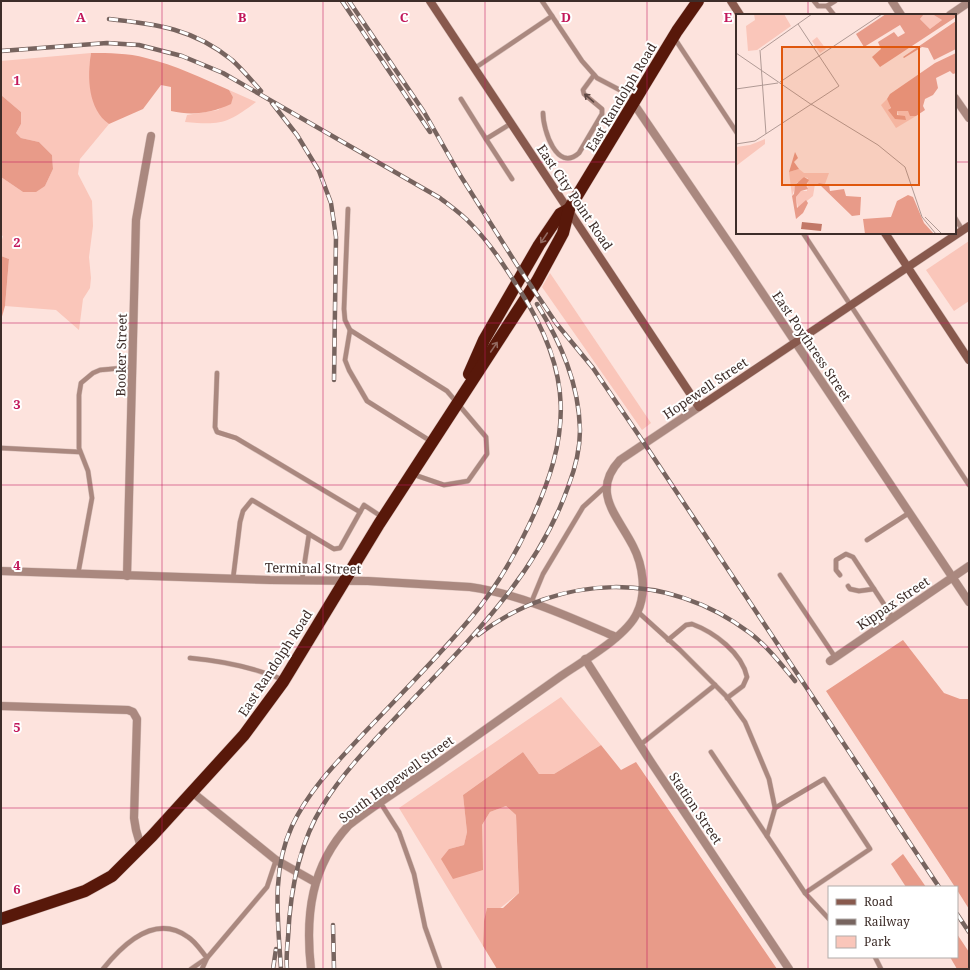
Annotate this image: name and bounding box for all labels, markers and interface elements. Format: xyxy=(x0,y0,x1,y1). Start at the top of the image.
text: A xyxy=(76,8,86,26)
text: B xyxy=(238,8,247,26)
text: C xyxy=(400,8,409,26)
text: D xyxy=(561,8,571,26)
text: E xyxy=(724,8,733,26)
inset map xyxy=(736,14,956,234)
street label: East Randolph Road xyxy=(581,39,661,155)
text: 1 xyxy=(13,71,21,89)
one-way arrow xyxy=(584,94,594,103)
street label: East City Point Road xyxy=(533,141,617,253)
one-way arrow xyxy=(540,232,548,243)
text: 2 xyxy=(13,233,21,251)
street label: East Poythress Street xyxy=(768,288,856,405)
street label: Booker Street xyxy=(111,313,131,397)
one-way arrow xyxy=(490,342,498,353)
street label: Hopewell Street xyxy=(659,353,751,423)
text: 3 xyxy=(13,395,21,413)
text: 4 xyxy=(13,556,21,574)
street label: Terminal Street xyxy=(265,558,362,578)
street label: Kippax Street xyxy=(853,572,933,634)
street label: East Randolph Road xyxy=(234,606,316,720)
text: 5 xyxy=(13,718,21,736)
street label: South Hopewell Street xyxy=(335,731,457,827)
street label: Station Street xyxy=(665,768,727,848)
text: 6 xyxy=(13,880,21,898)
legend xyxy=(828,886,958,958)
text: Road xyxy=(864,893,894,910)
text: Railway xyxy=(864,913,910,930)
text: Park xyxy=(864,933,892,950)

